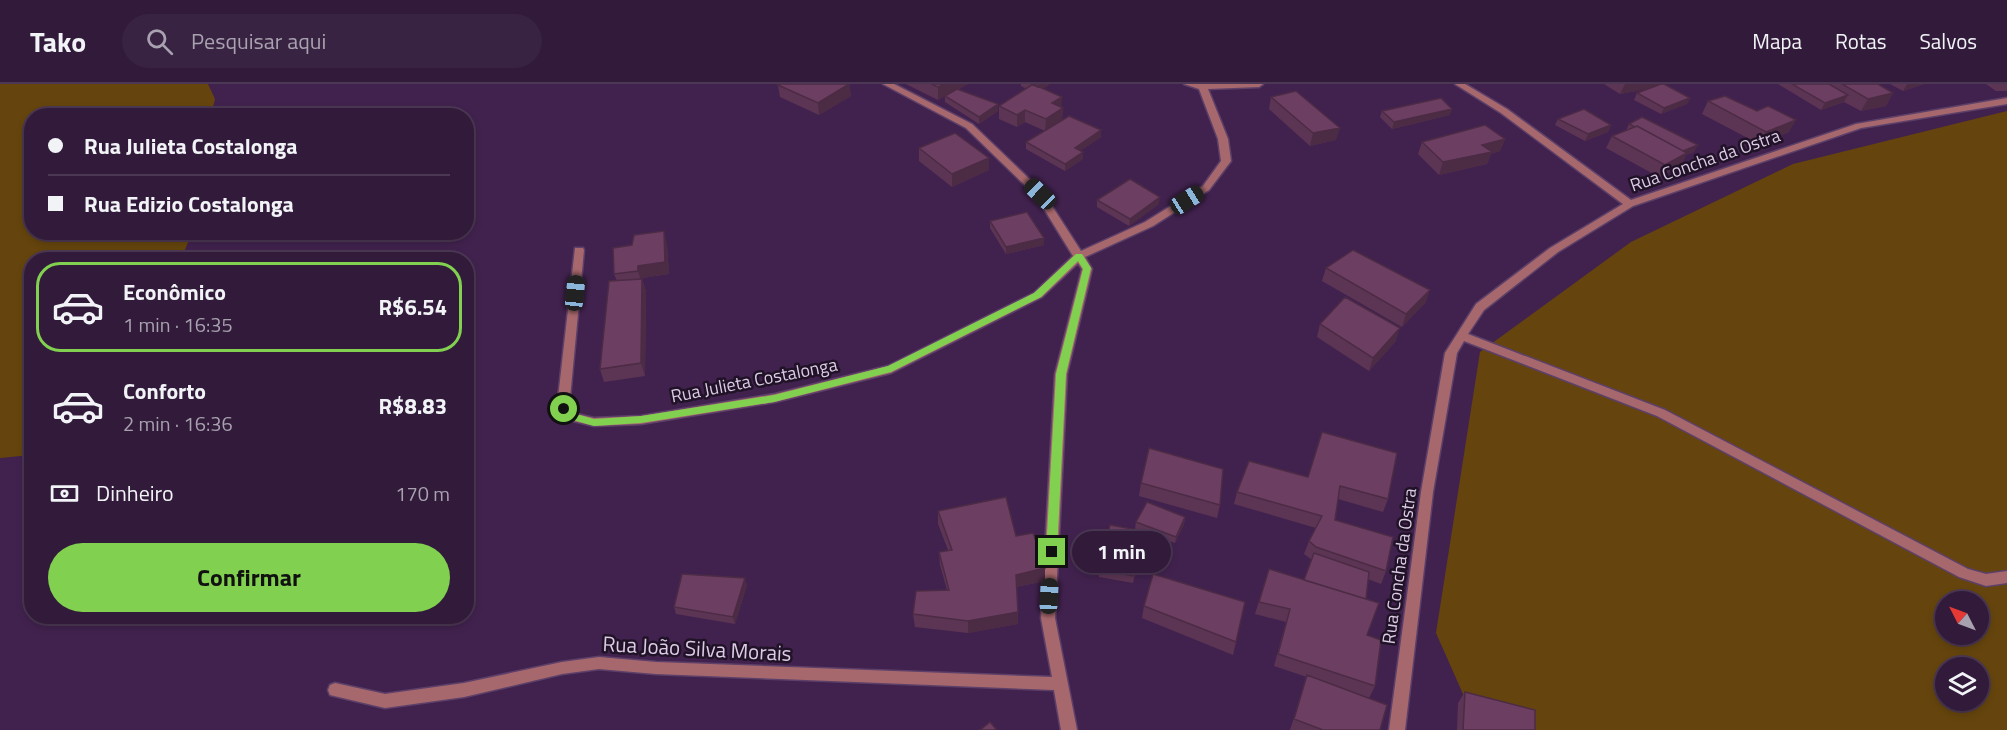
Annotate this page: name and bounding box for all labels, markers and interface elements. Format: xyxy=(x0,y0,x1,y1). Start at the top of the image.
search box xyxy=(122,14,542,68)
text: Tako xyxy=(30,20,86,63)
text: Pesquisar aqui xyxy=(191,24,326,58)
icon: search xyxy=(143,25,176,58)
text: Mapa xyxy=(1752,25,1802,57)
text: Rotas xyxy=(1835,25,1886,57)
text: Salvos xyxy=(1919,25,1977,57)
street label: Rua Concha da Ostra xyxy=(1626,122,1784,198)
text: Rua Julieta Costalonga xyxy=(84,129,298,163)
car xyxy=(1021,175,1059,213)
car xyxy=(1167,183,1207,217)
text: Rua Edizio Costalonga xyxy=(84,187,294,221)
car xyxy=(564,274,586,312)
text: Econômico xyxy=(123,275,226,309)
icon: car xyxy=(51,280,105,334)
text: R$6.54 xyxy=(378,290,447,324)
text: 1 min · 16:35 xyxy=(123,309,233,340)
street label: Rua Julieta Costalonga xyxy=(668,351,840,409)
text: Conforto xyxy=(123,374,206,408)
icon: car xyxy=(51,379,105,433)
text: R$8.83 xyxy=(378,389,447,423)
route start xyxy=(550,395,577,422)
text: 2 min · 16:36 xyxy=(123,408,233,439)
text: Dinheiro xyxy=(96,476,174,510)
icon: cash xyxy=(48,477,81,510)
text: 170 m xyxy=(395,478,450,509)
street label: Rua Concha da Ostra xyxy=(1375,486,1423,646)
callout: 1 min xyxy=(1073,531,1172,573)
text: 1 min xyxy=(1097,536,1146,567)
route end xyxy=(1038,538,1065,565)
button: Confirmar xyxy=(48,543,450,612)
car xyxy=(1039,578,1059,614)
north arrow xyxy=(1935,591,1989,645)
map controls xyxy=(1935,591,1989,711)
street label: Rua João Silva Morais xyxy=(602,627,792,669)
button: layers xyxy=(1935,657,1989,711)

